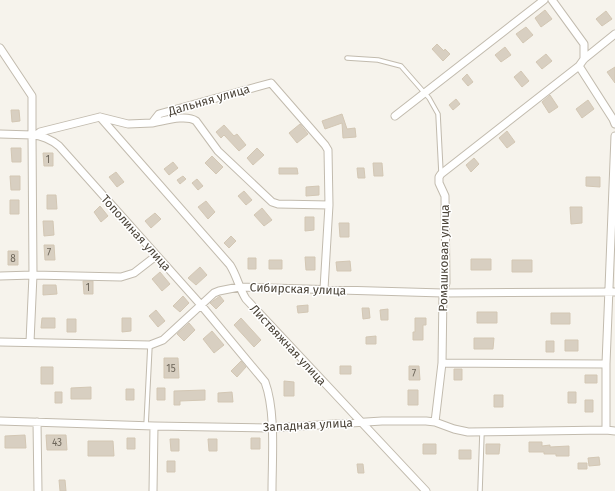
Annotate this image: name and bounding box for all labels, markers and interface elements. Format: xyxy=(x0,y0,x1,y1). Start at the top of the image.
street label: Дальняя улица xyxy=(166,82,251,119)
house number: 1 xyxy=(46,154,50,166)
street label: Тополиная улица xyxy=(98,192,174,274)
street label: Ромашковая улица xyxy=(436,204,452,312)
house number: 7 xyxy=(47,247,52,259)
house number: 8 xyxy=(10,253,16,265)
street label: Сибирская улица xyxy=(250,280,346,298)
house number: 1 xyxy=(86,282,90,294)
street label: Листвяжная улица xyxy=(247,302,329,388)
house number: 15 xyxy=(166,363,176,375)
house number: 7 xyxy=(412,368,417,380)
street label: Западная улица xyxy=(263,416,353,434)
house number: 43 xyxy=(52,437,62,449)

